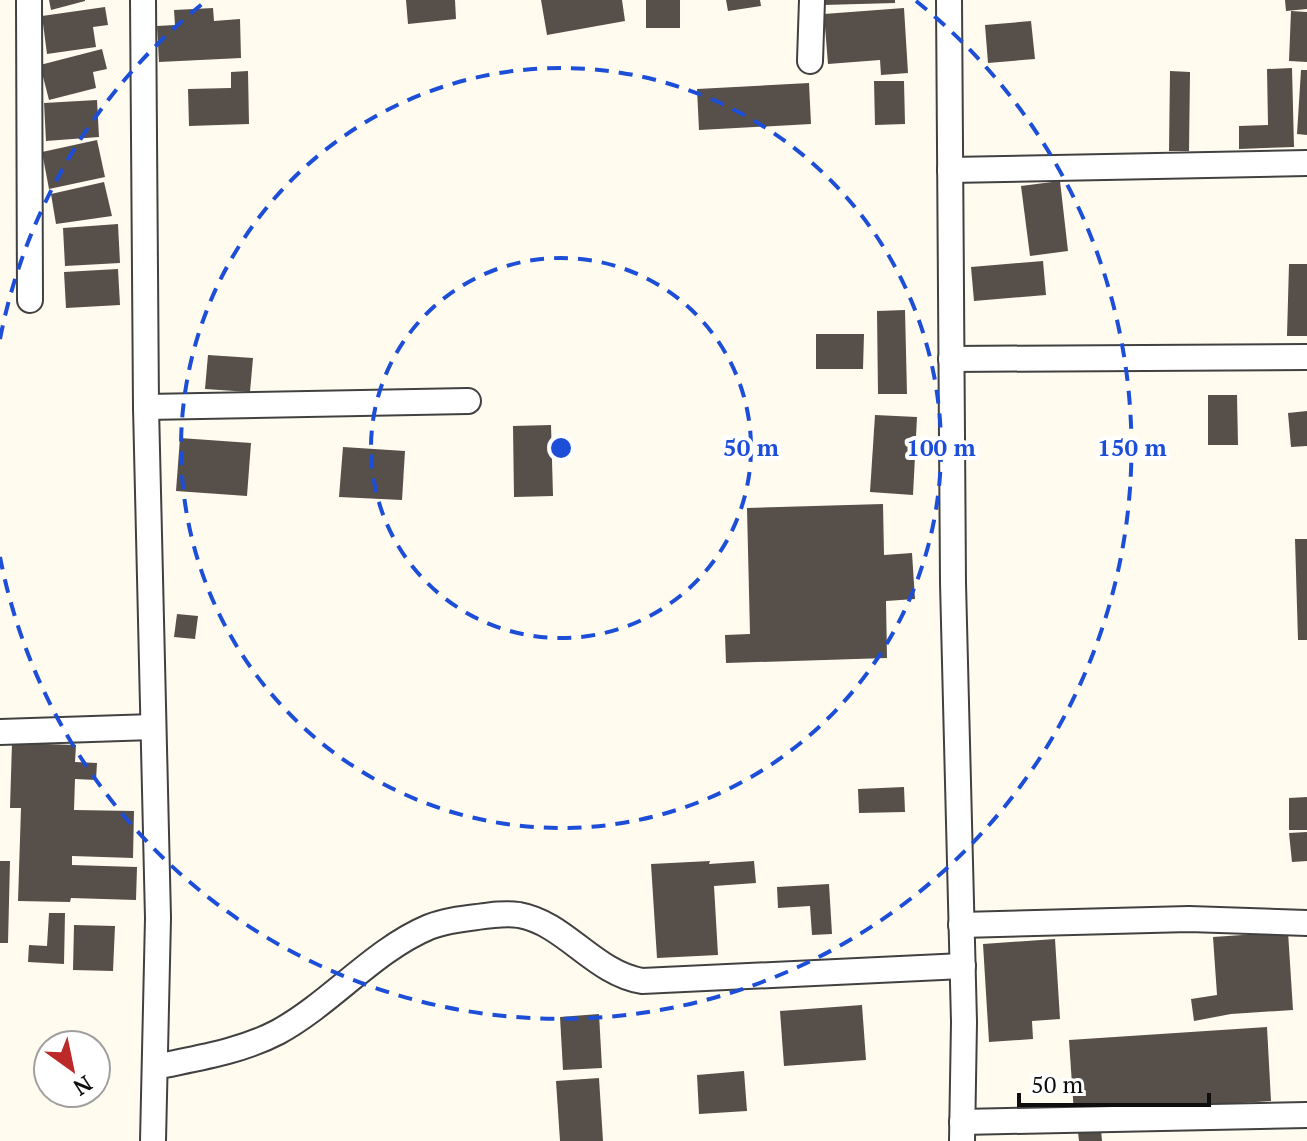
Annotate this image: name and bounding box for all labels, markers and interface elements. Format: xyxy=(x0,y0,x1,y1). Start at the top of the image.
text: 50 m xyxy=(723,431,779,463)
text: 100 m xyxy=(906,431,976,463)
text: 150 m xyxy=(1097,431,1167,463)
centre of rings xyxy=(547,434,575,462)
north arrow xyxy=(32,1029,112,1109)
scale bar xyxy=(1019,1057,1209,1107)
text: 50 m xyxy=(1031,1068,1083,1100)
text: N xyxy=(68,1069,98,1103)

